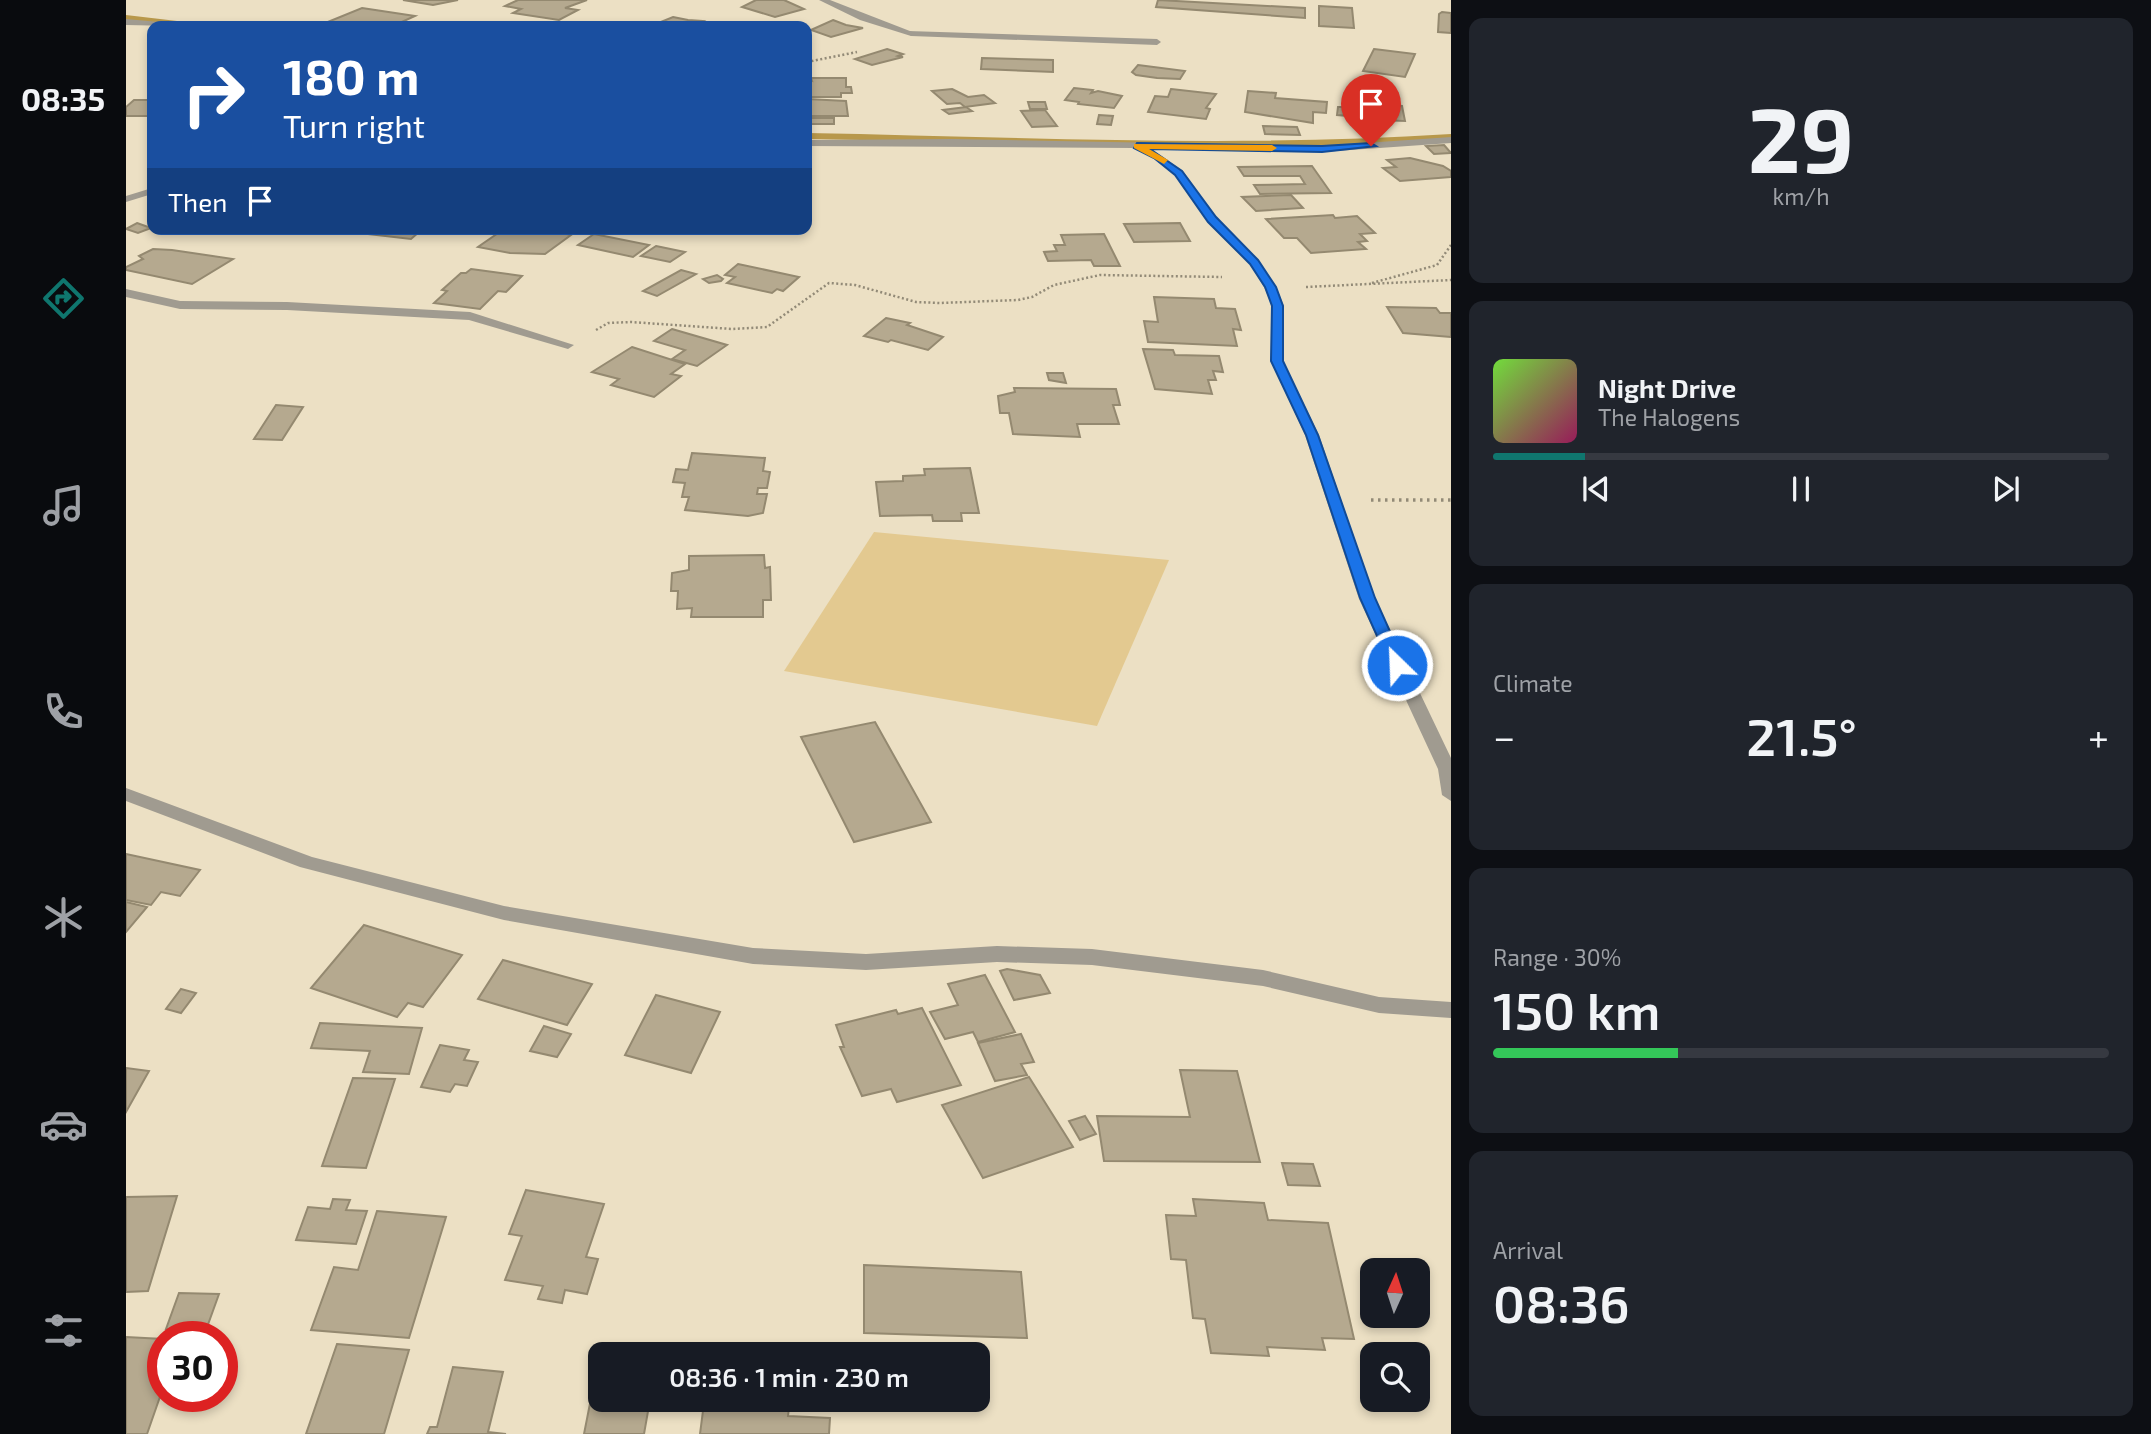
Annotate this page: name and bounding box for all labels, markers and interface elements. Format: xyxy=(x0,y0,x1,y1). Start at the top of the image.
text: 180 m xyxy=(283,46,419,105)
icon: right xyxy=(168,49,259,140)
pin xyxy=(1341,74,1401,146)
text: 08:35 xyxy=(21,79,105,117)
text: 29 xyxy=(1748,82,1854,191)
icon: arrive xyxy=(1352,85,1390,123)
text: Turn right xyxy=(283,106,425,144)
icon: arrive xyxy=(241,182,279,220)
text: km/h xyxy=(1772,182,1830,210)
text: Then xyxy=(168,186,227,217)
icon: directions xyxy=(39,274,88,323)
text: Night Drive xyxy=(1598,372,1736,403)
text: The Halogens xyxy=(1598,403,1740,431)
icon: previous xyxy=(1577,470,1615,508)
icon: pause xyxy=(1782,470,1820,508)
icon: next xyxy=(1987,470,2025,508)
icon: music xyxy=(39,481,88,530)
position arrow xyxy=(1360,628,1434,702)
text: Climate xyxy=(1493,669,1573,697)
icon: phone xyxy=(39,687,88,736)
text: 21.5° xyxy=(1746,704,1857,766)
text: − xyxy=(1493,713,1515,759)
text: + xyxy=(2088,713,2109,759)
icon: climate xyxy=(39,893,88,942)
text: Range · 30% xyxy=(1493,943,1621,971)
text: 150 km xyxy=(1493,978,1660,1040)
icon: car xyxy=(39,1100,88,1149)
text: Arrival xyxy=(1493,1236,1563,1264)
north arrow xyxy=(1360,1258,1430,1328)
map controls xyxy=(1360,1258,1430,1412)
text: 08:36 xyxy=(1493,1271,1630,1333)
icon: filters xyxy=(39,1306,88,1355)
speed limit sign: 30 xyxy=(147,1321,238,1412)
button: search xyxy=(1360,1342,1430,1412)
text: 08:36 · 1 min · 230 m xyxy=(669,1361,909,1392)

